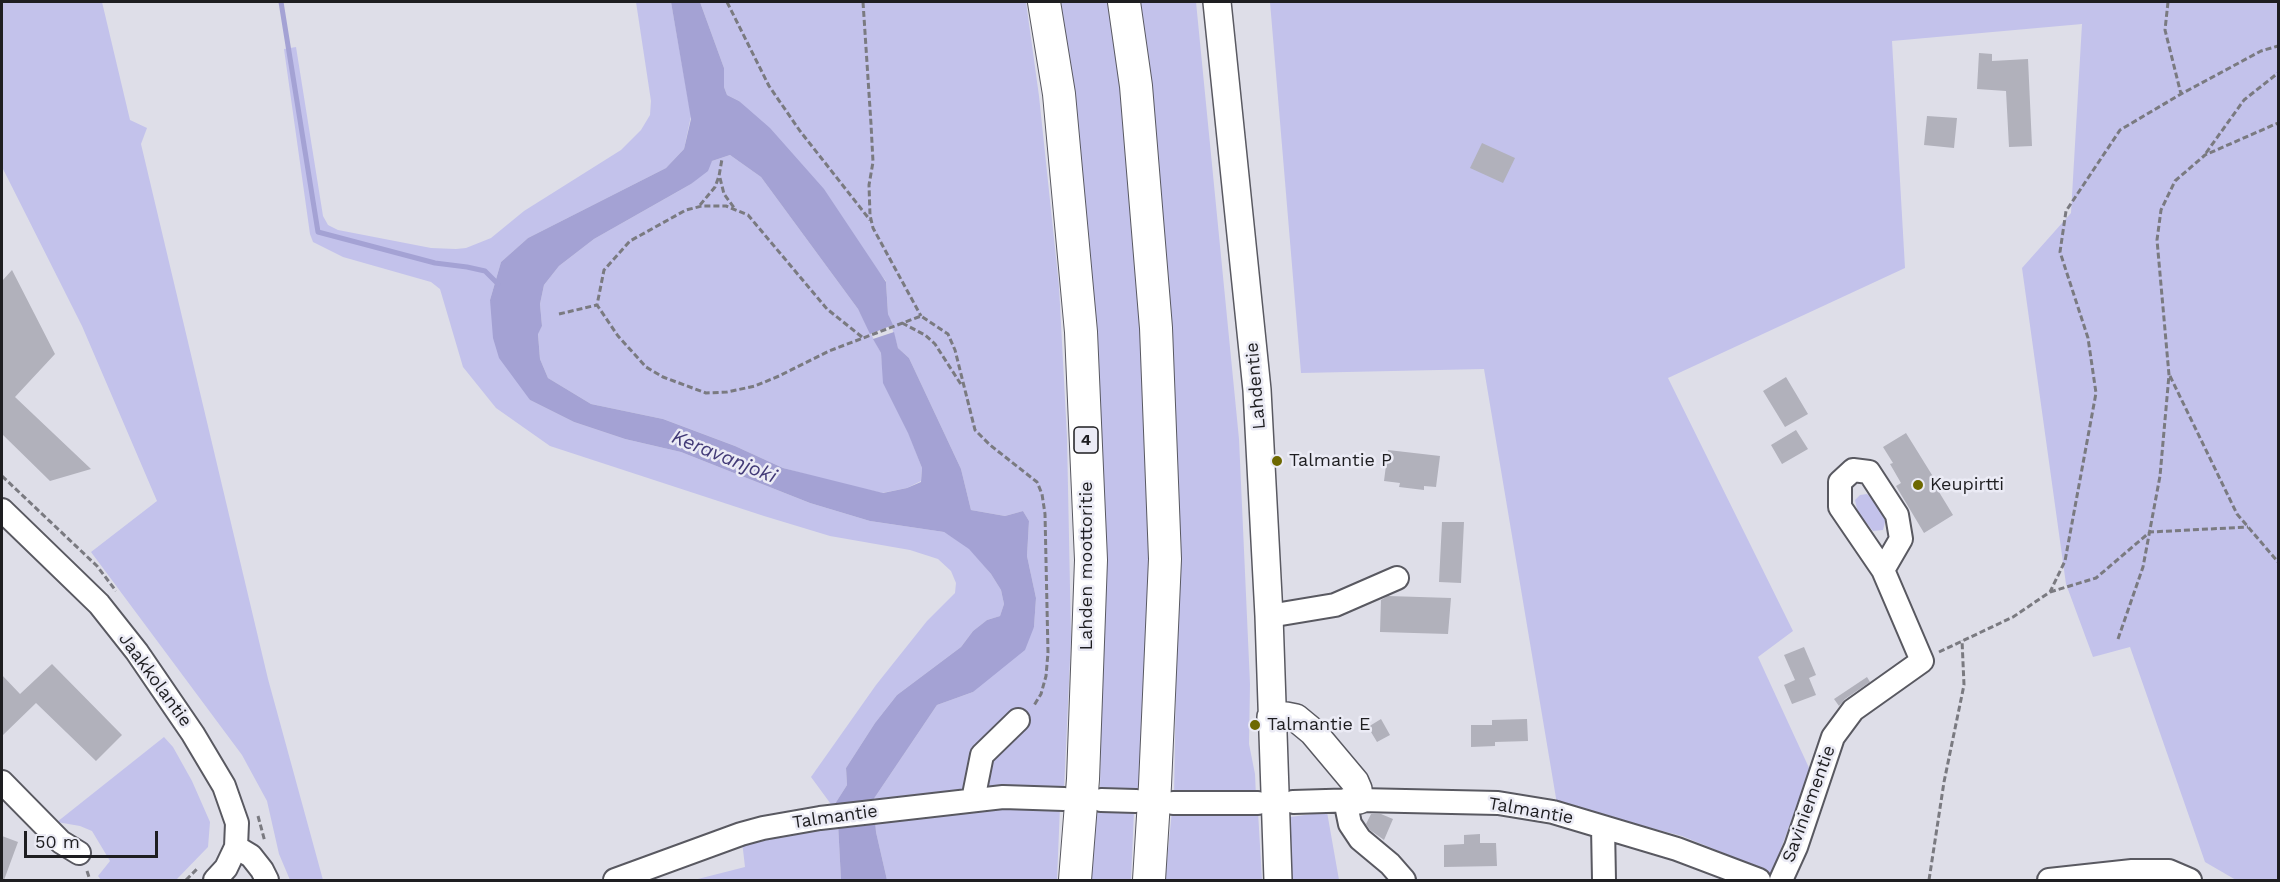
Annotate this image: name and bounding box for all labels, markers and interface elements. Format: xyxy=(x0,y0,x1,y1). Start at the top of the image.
street label: Lahdentie xyxy=(1241,341,1271,431)
water label: Keravanjoki xyxy=(668,425,780,489)
road number: 4 xyxy=(1074,427,1098,453)
place label: Talmantie P xyxy=(1289,450,1392,472)
marker: Talmantie P xyxy=(1270,454,1284,468)
place label: Keupirtti xyxy=(1930,474,2004,496)
marker: Keupirtti xyxy=(1911,478,1925,492)
street label: Lahden moottoritie xyxy=(1076,481,1098,651)
street label: Jaakkolantie xyxy=(114,629,196,731)
place label: Talmantie E xyxy=(1267,714,1370,736)
marker: Talmantie E xyxy=(1248,718,1262,732)
street label: Saviniementie xyxy=(1778,743,1840,865)
street label: Talmantie xyxy=(1487,793,1575,829)
street label: Talmantie xyxy=(791,800,879,834)
scale bar xyxy=(27,819,160,857)
text: 50 m xyxy=(35,831,80,852)

